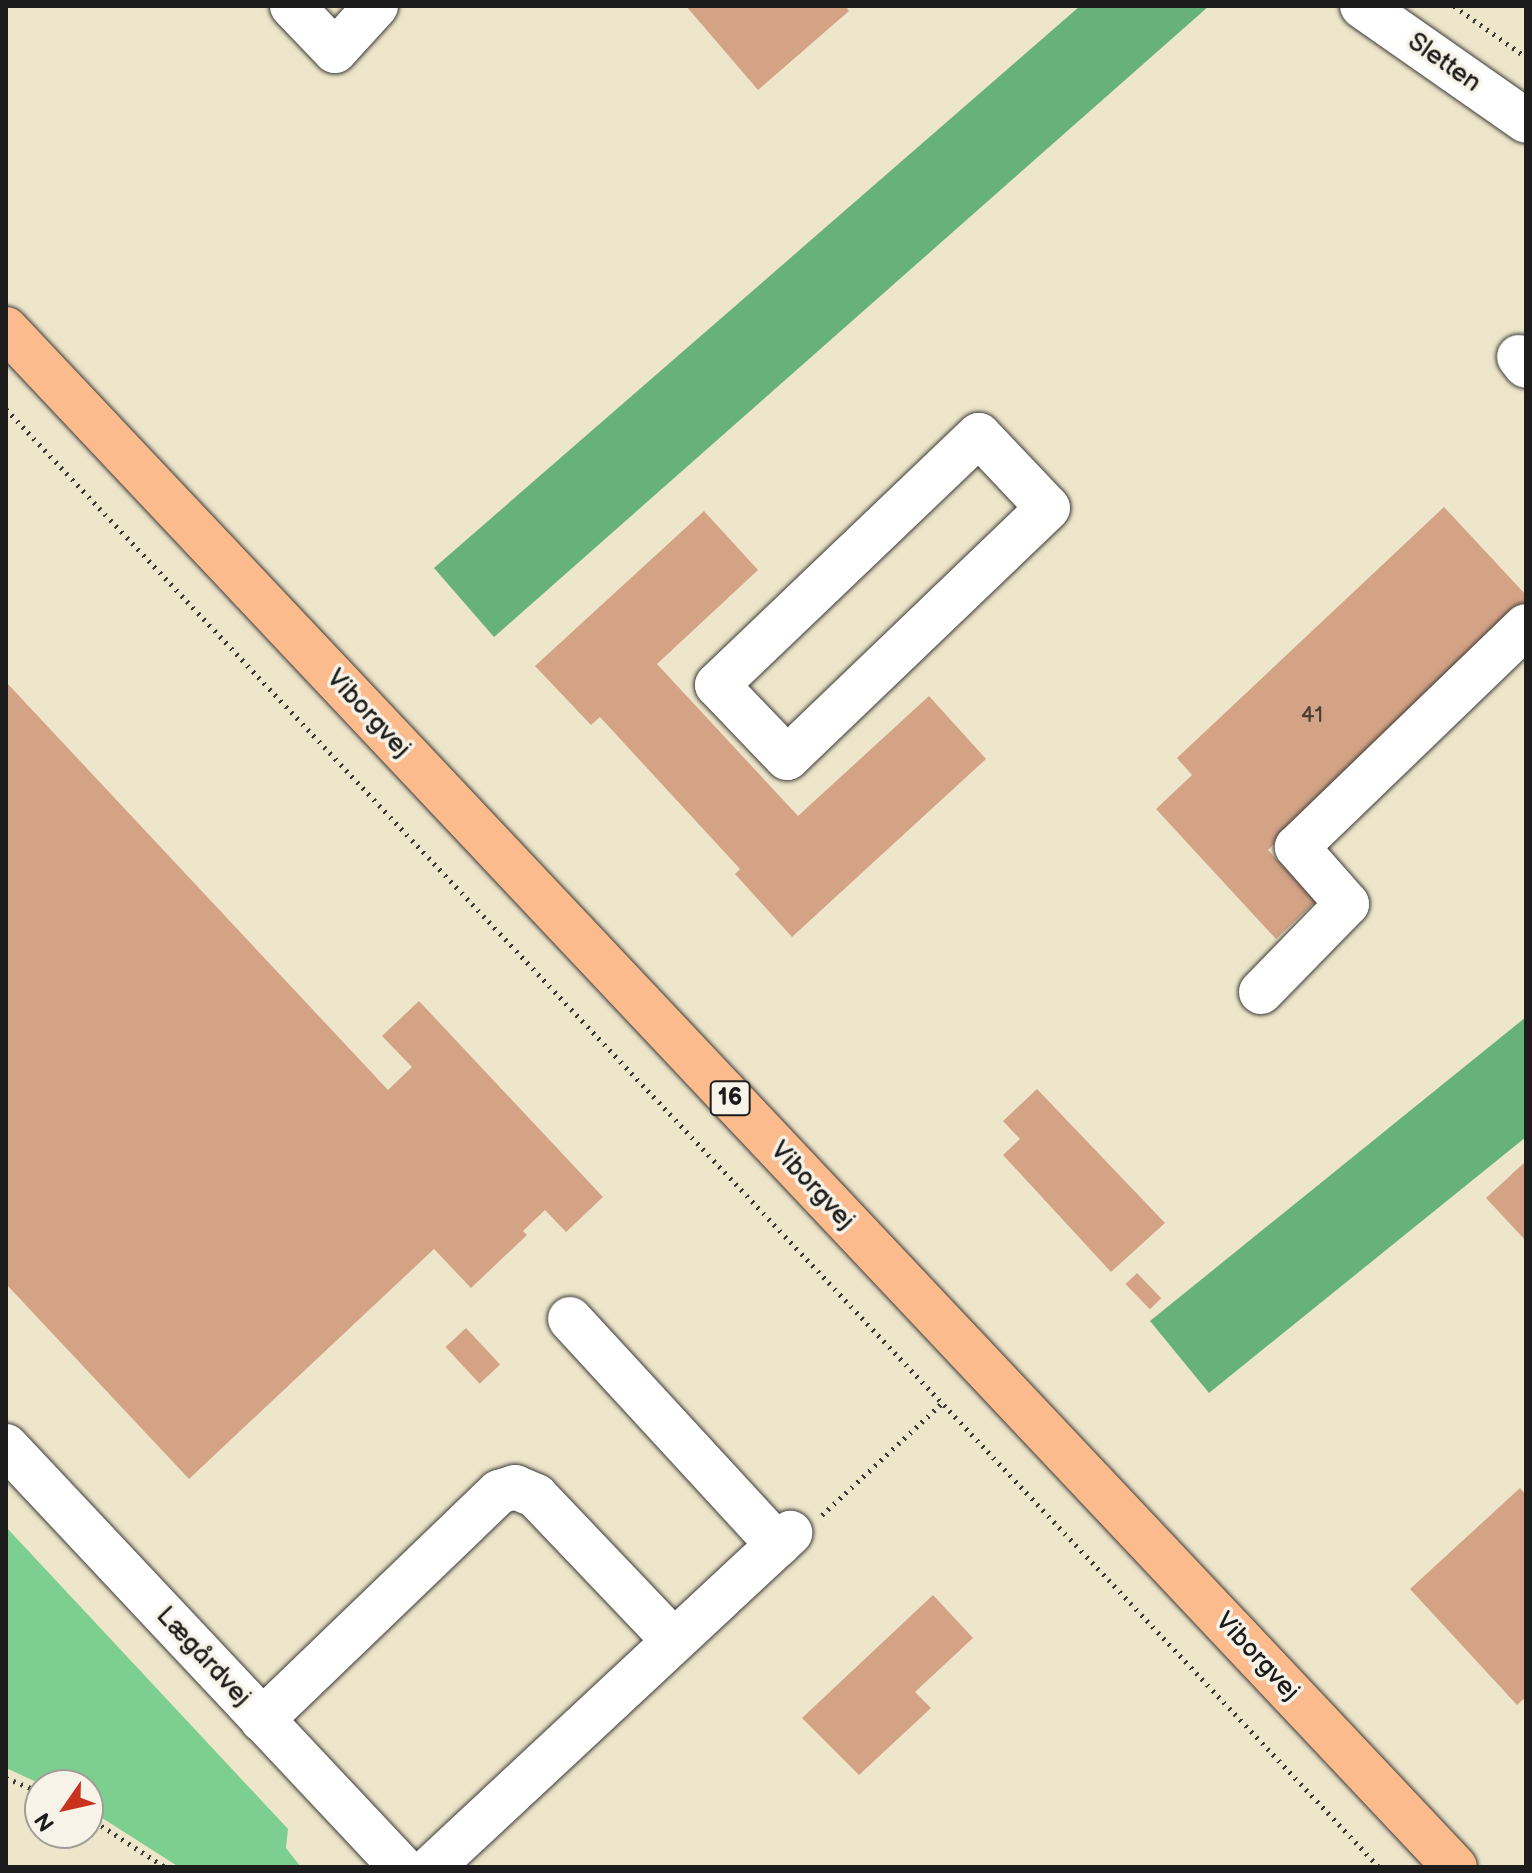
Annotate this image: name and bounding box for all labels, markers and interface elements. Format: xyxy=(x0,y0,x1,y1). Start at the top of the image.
street label: Sletten xyxy=(1401,27,1487,99)
street label: Viborgvej xyxy=(319,663,417,765)
house number: 41 xyxy=(1301,703,1323,729)
road number: 16 xyxy=(708,1078,752,1118)
street label: Viborgvej xyxy=(763,1135,861,1237)
street label: Lægårdvej xyxy=(149,1601,257,1713)
street label: Viborgvej xyxy=(1208,1606,1306,1708)
north arrow xyxy=(24,1769,104,1849)
text: N xyxy=(30,1807,61,1836)

